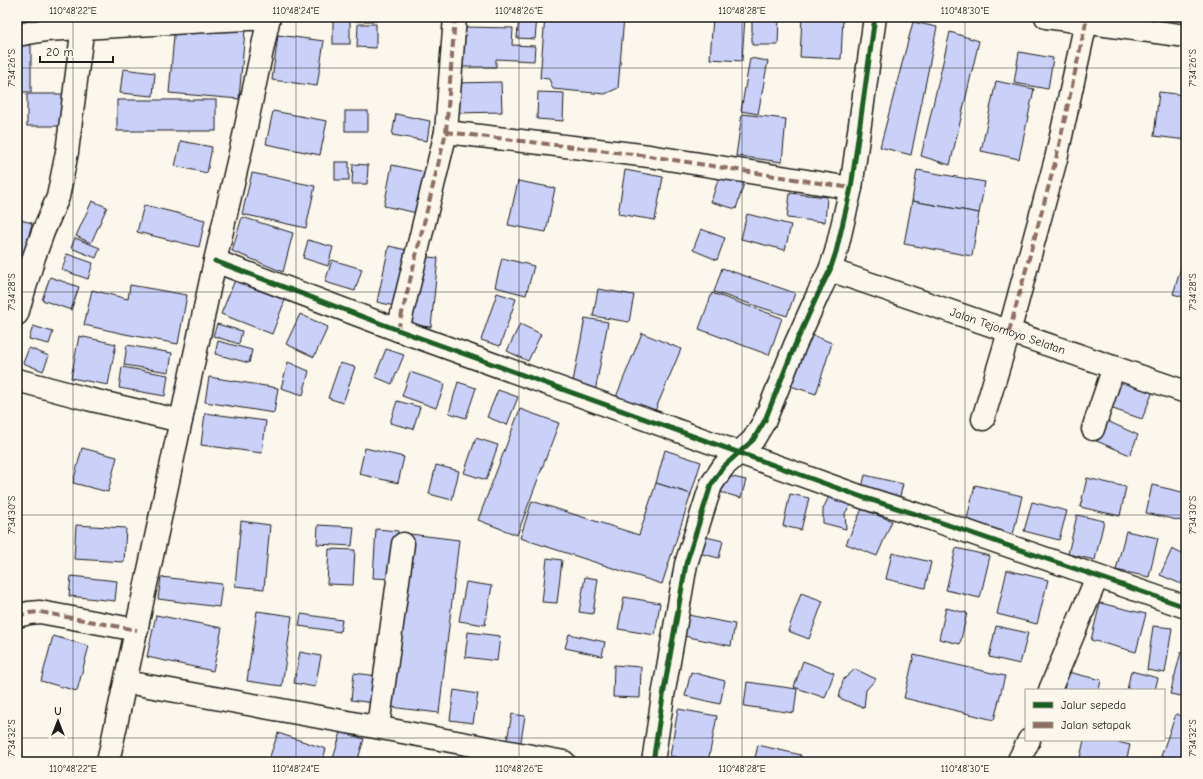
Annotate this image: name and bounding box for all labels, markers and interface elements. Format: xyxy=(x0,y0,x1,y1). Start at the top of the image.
text: 110°48'22"E xyxy=(49,5,97,17)
text: 110°48'24"E xyxy=(272,5,320,17)
text: 110°48'26"E xyxy=(495,5,543,17)
text: 110°48'28"E xyxy=(718,5,766,17)
text: 110°48'30"E xyxy=(941,5,989,17)
scale bar xyxy=(40,38,113,64)
text: 20 m xyxy=(46,45,74,59)
text: 7°34'26"S xyxy=(6,49,18,87)
text: 7°34'26"S xyxy=(1187,49,1199,87)
text: 7°34'28"S xyxy=(6,273,18,311)
text: 7°34'28"S xyxy=(1187,273,1199,311)
street label: Jalan Tejomoyo Selatan xyxy=(948,305,1067,357)
text: 7°34'30"S xyxy=(6,495,18,534)
text: 7°34'30"S xyxy=(1187,495,1199,534)
legend xyxy=(1025,689,1165,741)
text: Jalur sepeda xyxy=(1061,698,1126,712)
north arrow xyxy=(38,701,78,741)
text: U xyxy=(54,705,62,718)
text: Jalan setapak xyxy=(1061,718,1131,732)
text: 7°34'32"S xyxy=(6,719,18,757)
text: 7°34'32"S xyxy=(1187,719,1199,757)
text: 110°48'22"E xyxy=(49,763,97,775)
text: 110°48'24"E xyxy=(272,763,320,775)
text: 110°48'26"E xyxy=(495,763,543,775)
text: 110°48'28"E xyxy=(718,763,766,775)
text: 110°48'30"E xyxy=(941,763,989,775)

